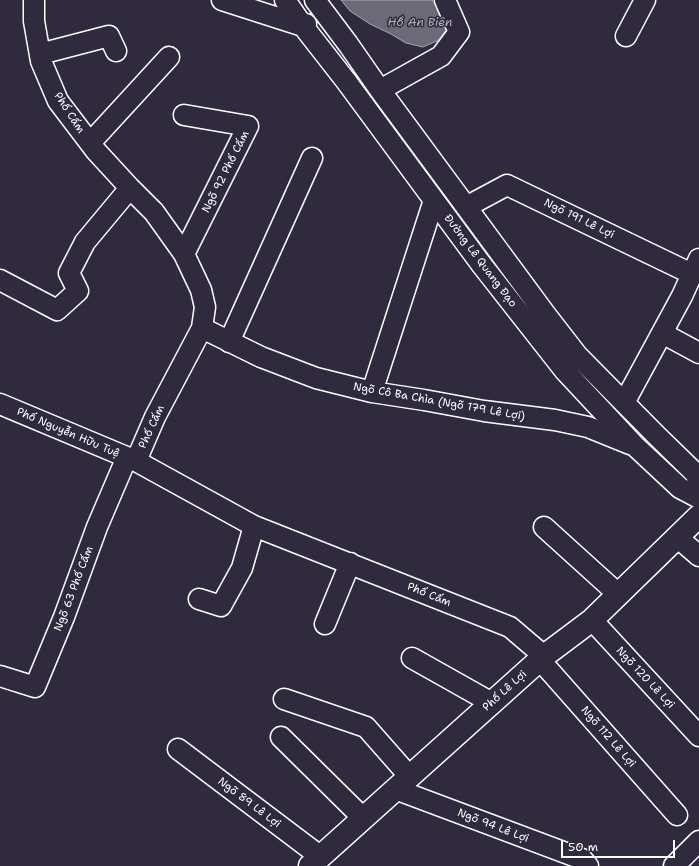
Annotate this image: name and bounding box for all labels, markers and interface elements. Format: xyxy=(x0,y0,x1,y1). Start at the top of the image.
water label: Hồ An Biên xyxy=(388,16,452,30)
street label: Phố Cấm xyxy=(51,90,87,136)
street label: Ngõ 92 Phố Cấm xyxy=(200,129,252,215)
street label: Ngõ 191 Lê Lợi xyxy=(542,196,616,242)
street label: Đường Lê Quang Đạo xyxy=(441,212,519,310)
street label: Ngõ Cô Ba Chìa (Ngõ 179 Lê Lợi) xyxy=(352,380,526,424)
street label: Phố Cấm xyxy=(136,403,168,451)
street label: Phố Nguyễn Hữu Tuệ xyxy=(14,405,122,461)
street label: Ngõ 63 Phố Cấm xyxy=(52,545,96,633)
street label: Phố Cấm xyxy=(405,580,453,610)
street label: Ngõ 120 Lê Lợi xyxy=(613,644,677,712)
street label: Phố Lê Lợi xyxy=(480,668,530,714)
street label: Ngõ 112 Lê Lợi xyxy=(578,704,638,770)
street label: Ngõ 89 Lê Lợi xyxy=(215,775,283,831)
street label: Ngõ 94 Lê Lợi xyxy=(455,806,531,846)
scale bar xyxy=(563,832,677,858)
text: 50 m xyxy=(568,839,598,855)

